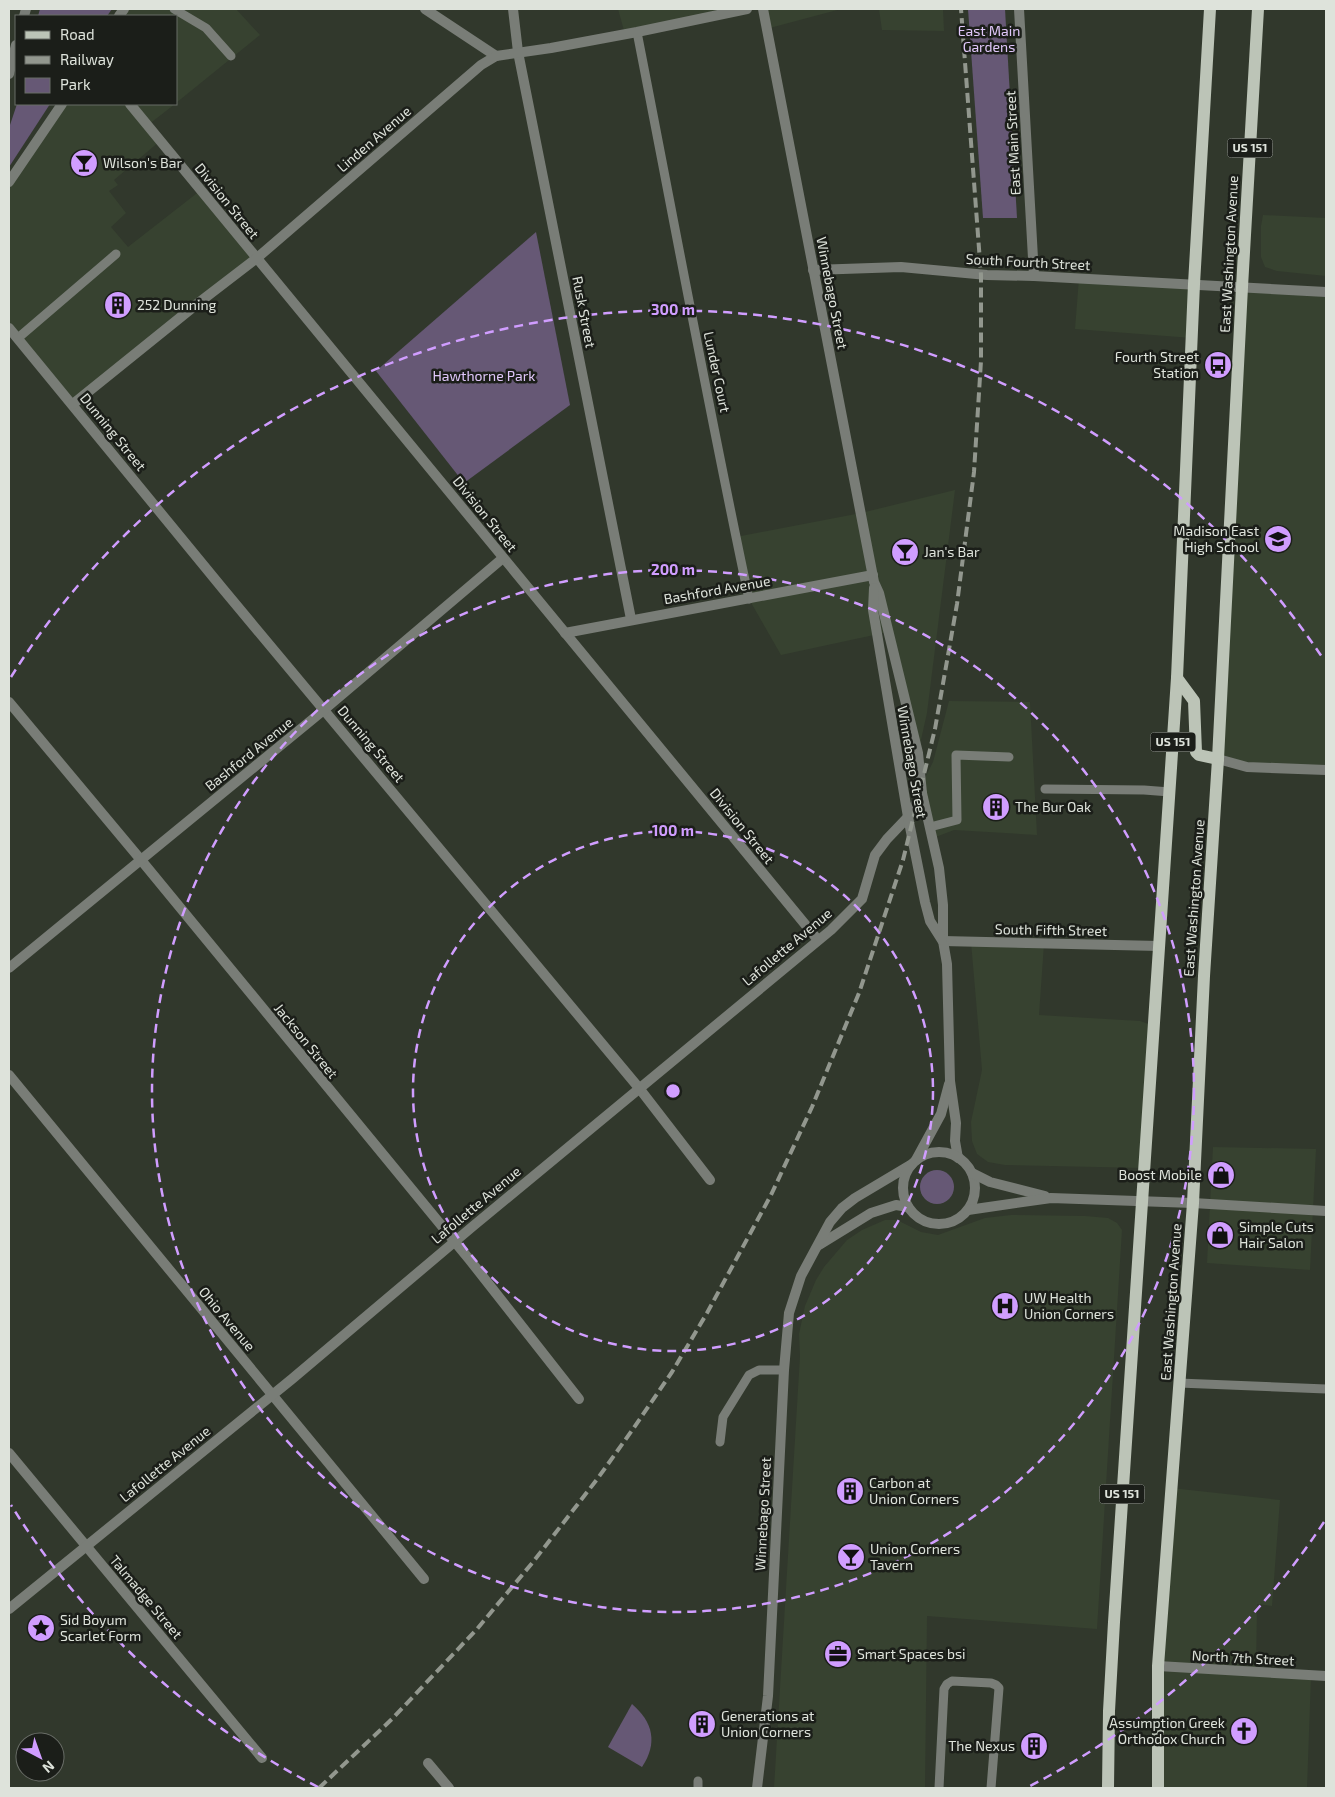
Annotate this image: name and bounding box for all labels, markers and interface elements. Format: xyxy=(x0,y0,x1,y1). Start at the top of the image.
legend xyxy=(15,15,178,105)
park label: East Main Gardens xyxy=(958,22,1020,55)
text: Road xyxy=(60,25,95,43)
text: Railway xyxy=(60,50,114,68)
text: Park xyxy=(60,75,91,93)
street label: East Main Street xyxy=(1001,90,1024,196)
street label: Linden Avenue xyxy=(333,102,414,175)
road number: US 151 xyxy=(1228,138,1272,158)
bar icon: Wilson's Bar xyxy=(69,148,99,178)
place label: Wilson's Bar xyxy=(103,154,182,171)
street label: Division Street xyxy=(192,159,263,242)
street label: East Washington Avenue xyxy=(1216,175,1241,333)
street label: Winnebago Street xyxy=(813,235,852,350)
street label: South Fourth Street xyxy=(965,250,1091,273)
street label: Rusk Street xyxy=(569,275,600,349)
building icon: 252 Dunning xyxy=(103,290,133,320)
place label: 252 Dunning xyxy=(137,296,217,313)
text: 300 m xyxy=(651,300,695,318)
street label: Lunder Court xyxy=(701,330,734,414)
place label: Fourth Street Station xyxy=(1115,348,1199,381)
bus stop icon: Fourth Street Station xyxy=(1203,350,1233,380)
park label: Hawthorne Park xyxy=(432,367,536,384)
street label: Dunning Street xyxy=(77,389,150,474)
street label: Division Street xyxy=(450,472,521,555)
place label: Madison East High School xyxy=(1173,522,1260,555)
school or university icon: Madison East High School xyxy=(1263,524,1293,554)
bar icon: Jan's Bar xyxy=(890,537,920,567)
place label: Jan's Bar xyxy=(924,543,980,560)
text: 200 m xyxy=(651,560,695,578)
street label: Bashford Avenue xyxy=(662,572,772,607)
street label: Dunning Street xyxy=(334,702,408,786)
street label: Winnebago Street xyxy=(894,704,931,819)
street label: Bashford Avenue xyxy=(201,713,296,794)
road number: US 151 xyxy=(1150,732,1196,752)
street label: Division Street xyxy=(707,784,778,867)
building icon: The Bur Oak xyxy=(981,792,1011,822)
place label: The Bur Oak xyxy=(1015,798,1091,815)
street label: East Washington Avenue xyxy=(1180,819,1207,977)
text: 100 m xyxy=(652,821,694,839)
street label: Lafollette Avenue xyxy=(738,904,835,989)
street label: South Fifth Street xyxy=(995,920,1107,939)
street label: Jackson Street xyxy=(271,1000,342,1082)
centre of rings xyxy=(664,1082,682,1100)
shop icon: Boost Mobile xyxy=(1206,1160,1236,1190)
street label: Lafollette Avenue xyxy=(427,1162,524,1247)
place label: Boost Mobile xyxy=(1118,1166,1202,1183)
place label: Simple Cuts Hair Salon xyxy=(1239,1218,1314,1251)
shop icon: Simple Cuts Hair Salon xyxy=(1205,1220,1235,1250)
street label: East Washington Avenue xyxy=(1157,1223,1184,1381)
street label: Ohio Avenue xyxy=(196,1283,259,1354)
place label: UW Health Union Corners xyxy=(1024,1289,1114,1322)
hospital icon: UW Health Union Corners xyxy=(990,1291,1020,1321)
street label: Lafollette Avenue xyxy=(116,1422,213,1505)
street label: Winnebago Street xyxy=(751,1457,774,1571)
place label: Carbon at Union Corners xyxy=(869,1474,959,1507)
building icon: Carbon at Union Corners xyxy=(835,1476,865,1506)
road number: US 151 xyxy=(1100,1485,1144,1504)
place label: Union Corners Tavern xyxy=(870,1540,960,1573)
bar icon: Union Corners Tavern xyxy=(836,1542,866,1572)
street label: Talmadge Street xyxy=(106,1551,186,1642)
place label: Sid Boyum Scarlet Form xyxy=(60,1611,141,1644)
place icon: Sid Boyum Scarlet Form xyxy=(26,1613,56,1643)
office icon: Smart Spaces bsi xyxy=(823,1639,853,1669)
place label: Smart Spaces bsi xyxy=(857,1645,966,1662)
street label: North 7th Street xyxy=(1191,1646,1295,1669)
place label: Generations at Union Corners xyxy=(721,1707,814,1740)
building icon: Generations at Union Corners xyxy=(687,1709,717,1739)
place label: Assumption Greek Orthodox Church xyxy=(1109,1714,1225,1747)
church icon: Assumption Greek Orthodox Church xyxy=(1229,1716,1259,1746)
building icon: The Nexus xyxy=(1019,1731,1049,1761)
north arrow xyxy=(15,1732,65,1782)
place label: The Nexus xyxy=(948,1737,1015,1754)
text: N xyxy=(39,1757,58,1777)

